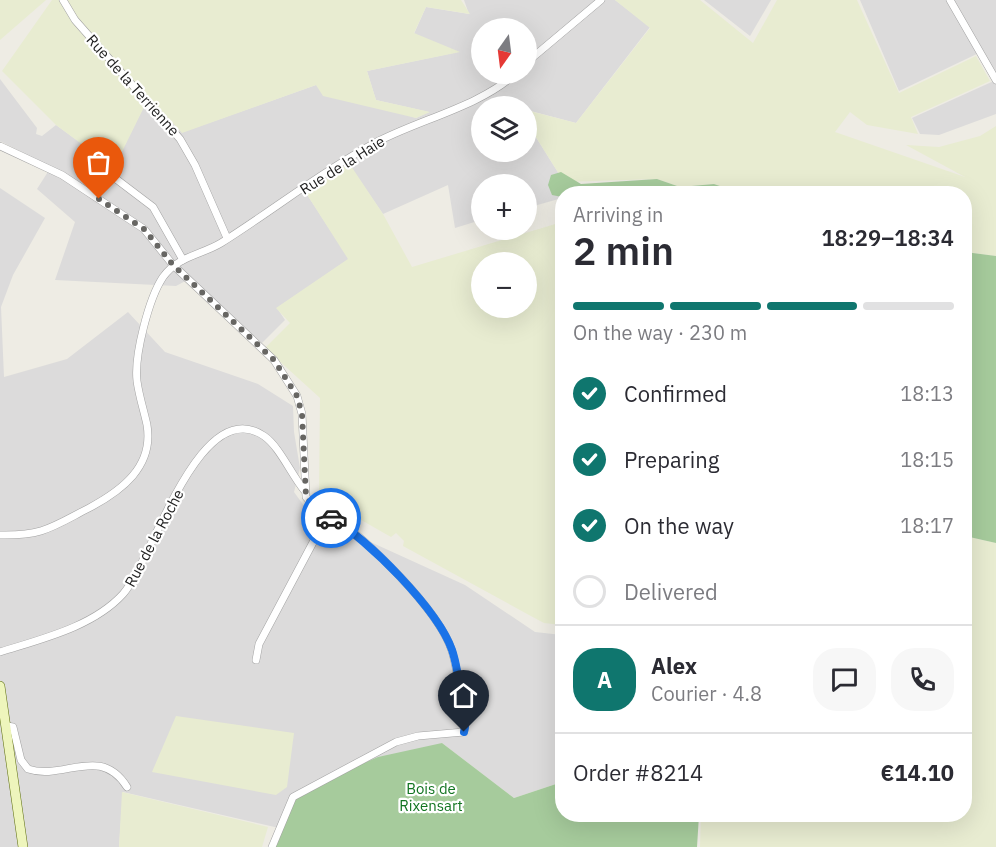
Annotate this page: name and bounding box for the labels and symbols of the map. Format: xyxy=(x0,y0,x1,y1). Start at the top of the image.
north arrow xyxy=(471,18,537,84)
street label: Rue de la Terrienne xyxy=(82,30,184,140)
street label: Rue de la Haie xyxy=(296,131,388,199)
pin xyxy=(73,137,124,199)
street label: Rue de la Roche xyxy=(120,486,188,590)
courier xyxy=(301,488,361,548)
pin xyxy=(438,670,489,732)
park label: Bois de Rixensart xyxy=(399,779,463,815)

